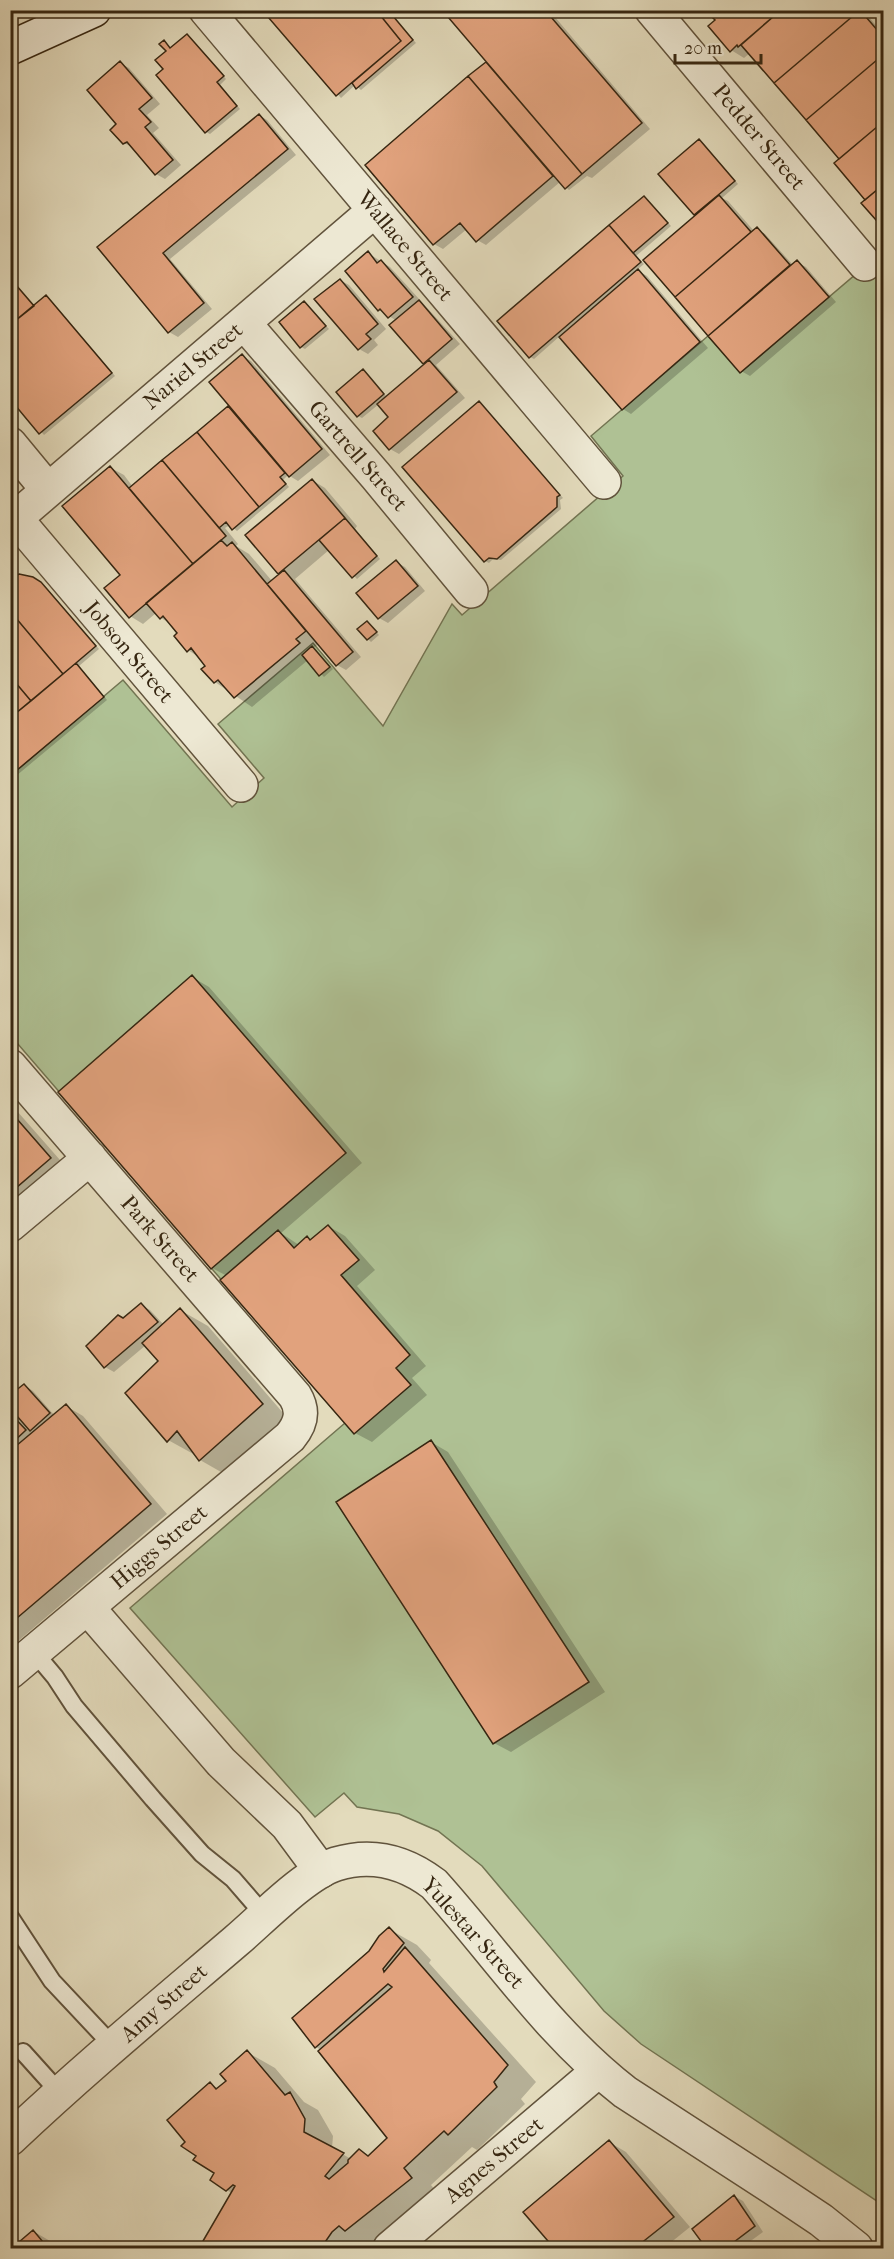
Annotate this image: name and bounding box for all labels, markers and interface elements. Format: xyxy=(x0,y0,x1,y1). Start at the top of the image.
scale bar xyxy=(675,27,760,65)
text: 20 m xyxy=(684,38,722,59)
street label: Pedder Street xyxy=(707,79,811,196)
street label: Wallace Street xyxy=(351,185,459,307)
street label: Nariel Street xyxy=(138,317,248,415)
street label: Gartrell Street xyxy=(303,395,413,517)
street label: Jobson Street xyxy=(78,594,179,708)
street label: Park Street xyxy=(115,1190,205,1288)
street label: Higgs Street xyxy=(105,1499,213,1595)
street label: Yulestar Street xyxy=(415,1871,530,1994)
street label: Amy Street xyxy=(115,1958,213,2048)
street label: Agnes Street xyxy=(439,2111,549,2209)

